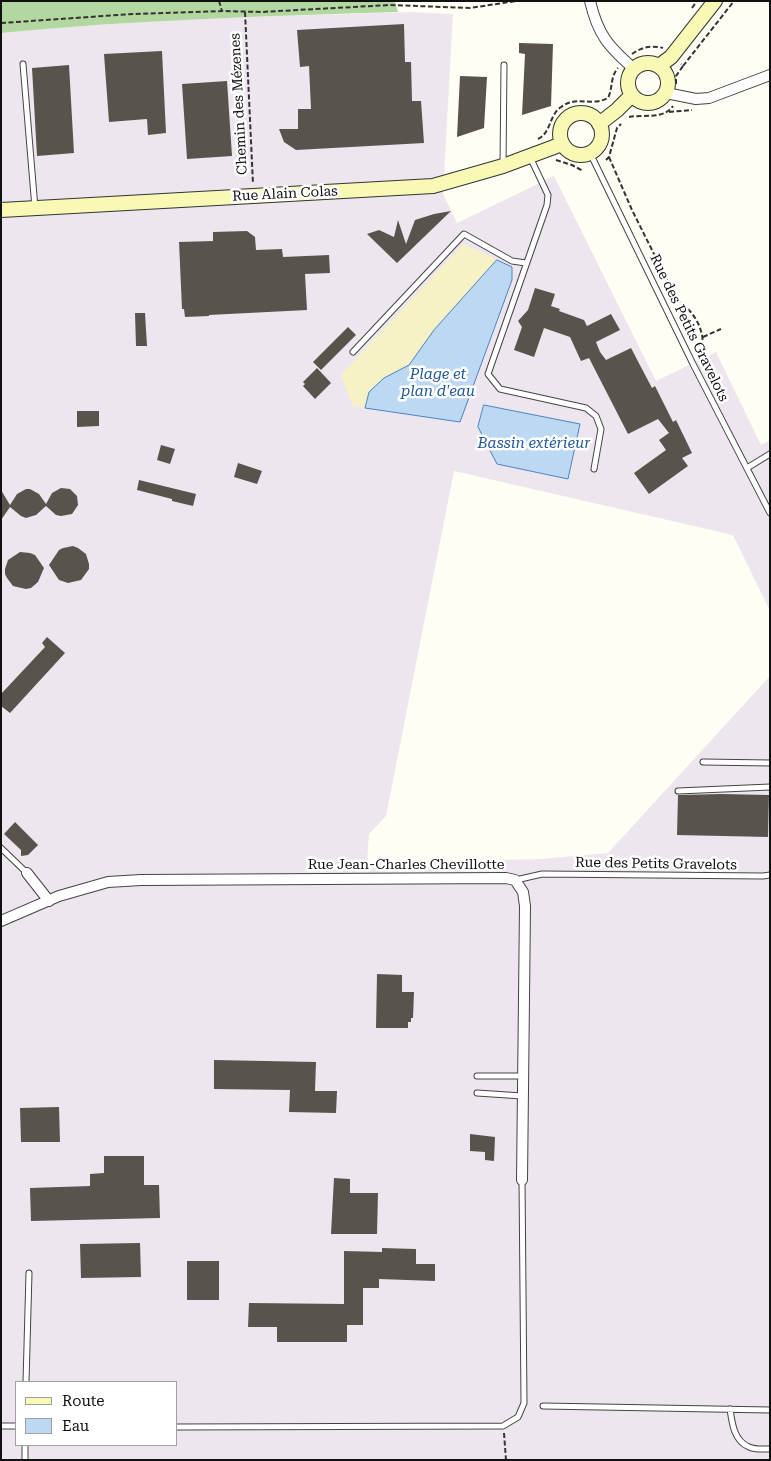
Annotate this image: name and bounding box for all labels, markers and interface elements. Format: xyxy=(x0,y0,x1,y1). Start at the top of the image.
street label: Chemin des Mézenes xyxy=(227,33,251,175)
street label: Rue Alain Colas xyxy=(232,183,338,205)
street label: Rue des Petits Gravelots xyxy=(646,252,732,404)
water label: Plage et plan d'eau xyxy=(401,366,475,401)
water label: Bassin extérieur xyxy=(477,435,591,453)
street label: Rue des Petits Gravelots xyxy=(575,854,737,874)
street label: Rue Jean-Charles Chevillotte xyxy=(308,857,504,873)
legend xyxy=(15,1381,178,1446)
text: Route xyxy=(62,1392,104,1410)
text: Eau xyxy=(62,1417,89,1435)

